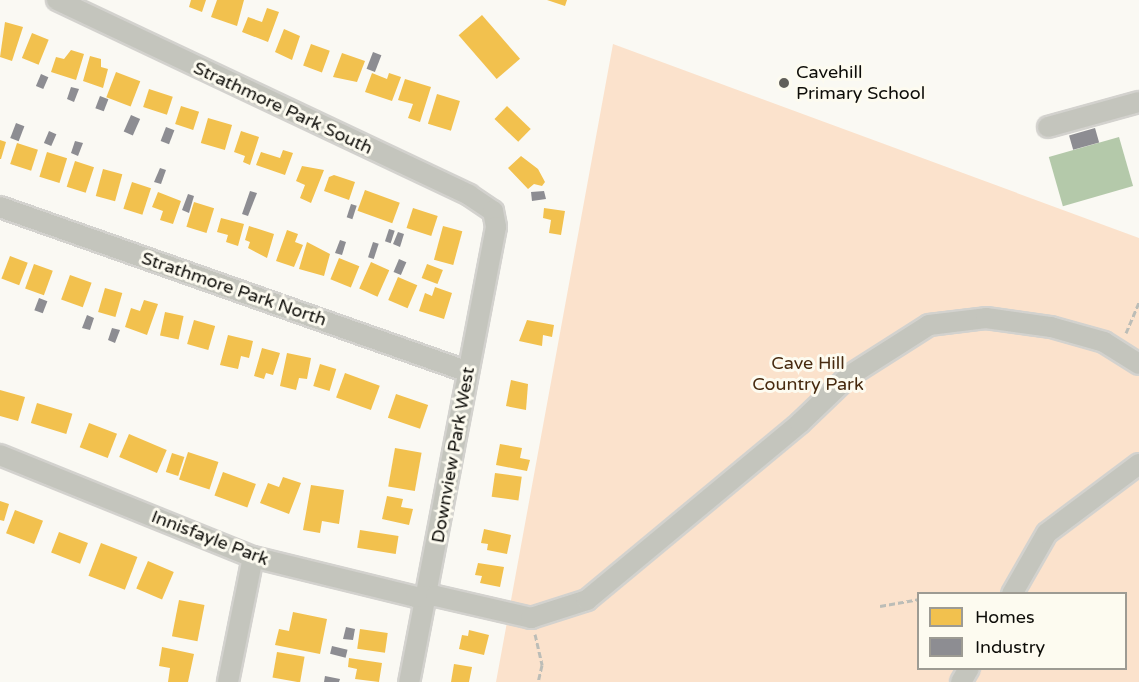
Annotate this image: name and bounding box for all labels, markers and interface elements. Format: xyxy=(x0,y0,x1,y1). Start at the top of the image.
street label: Strathmore Park South xyxy=(190,57,376,159)
place label: Cavehill Primary School xyxy=(796,62,925,104)
marker: Cavehill Primary School xyxy=(777,76,791,90)
street label: Strathmore Park North xyxy=(139,247,329,331)
park label: Cave Hill Country Park xyxy=(752,353,864,395)
street label: Downview Park West xyxy=(427,365,479,545)
street label: Innisfayle Park xyxy=(148,506,272,570)
legend xyxy=(917,592,1127,670)
text: Homes xyxy=(975,606,1035,628)
text: Industry xyxy=(975,636,1045,658)

